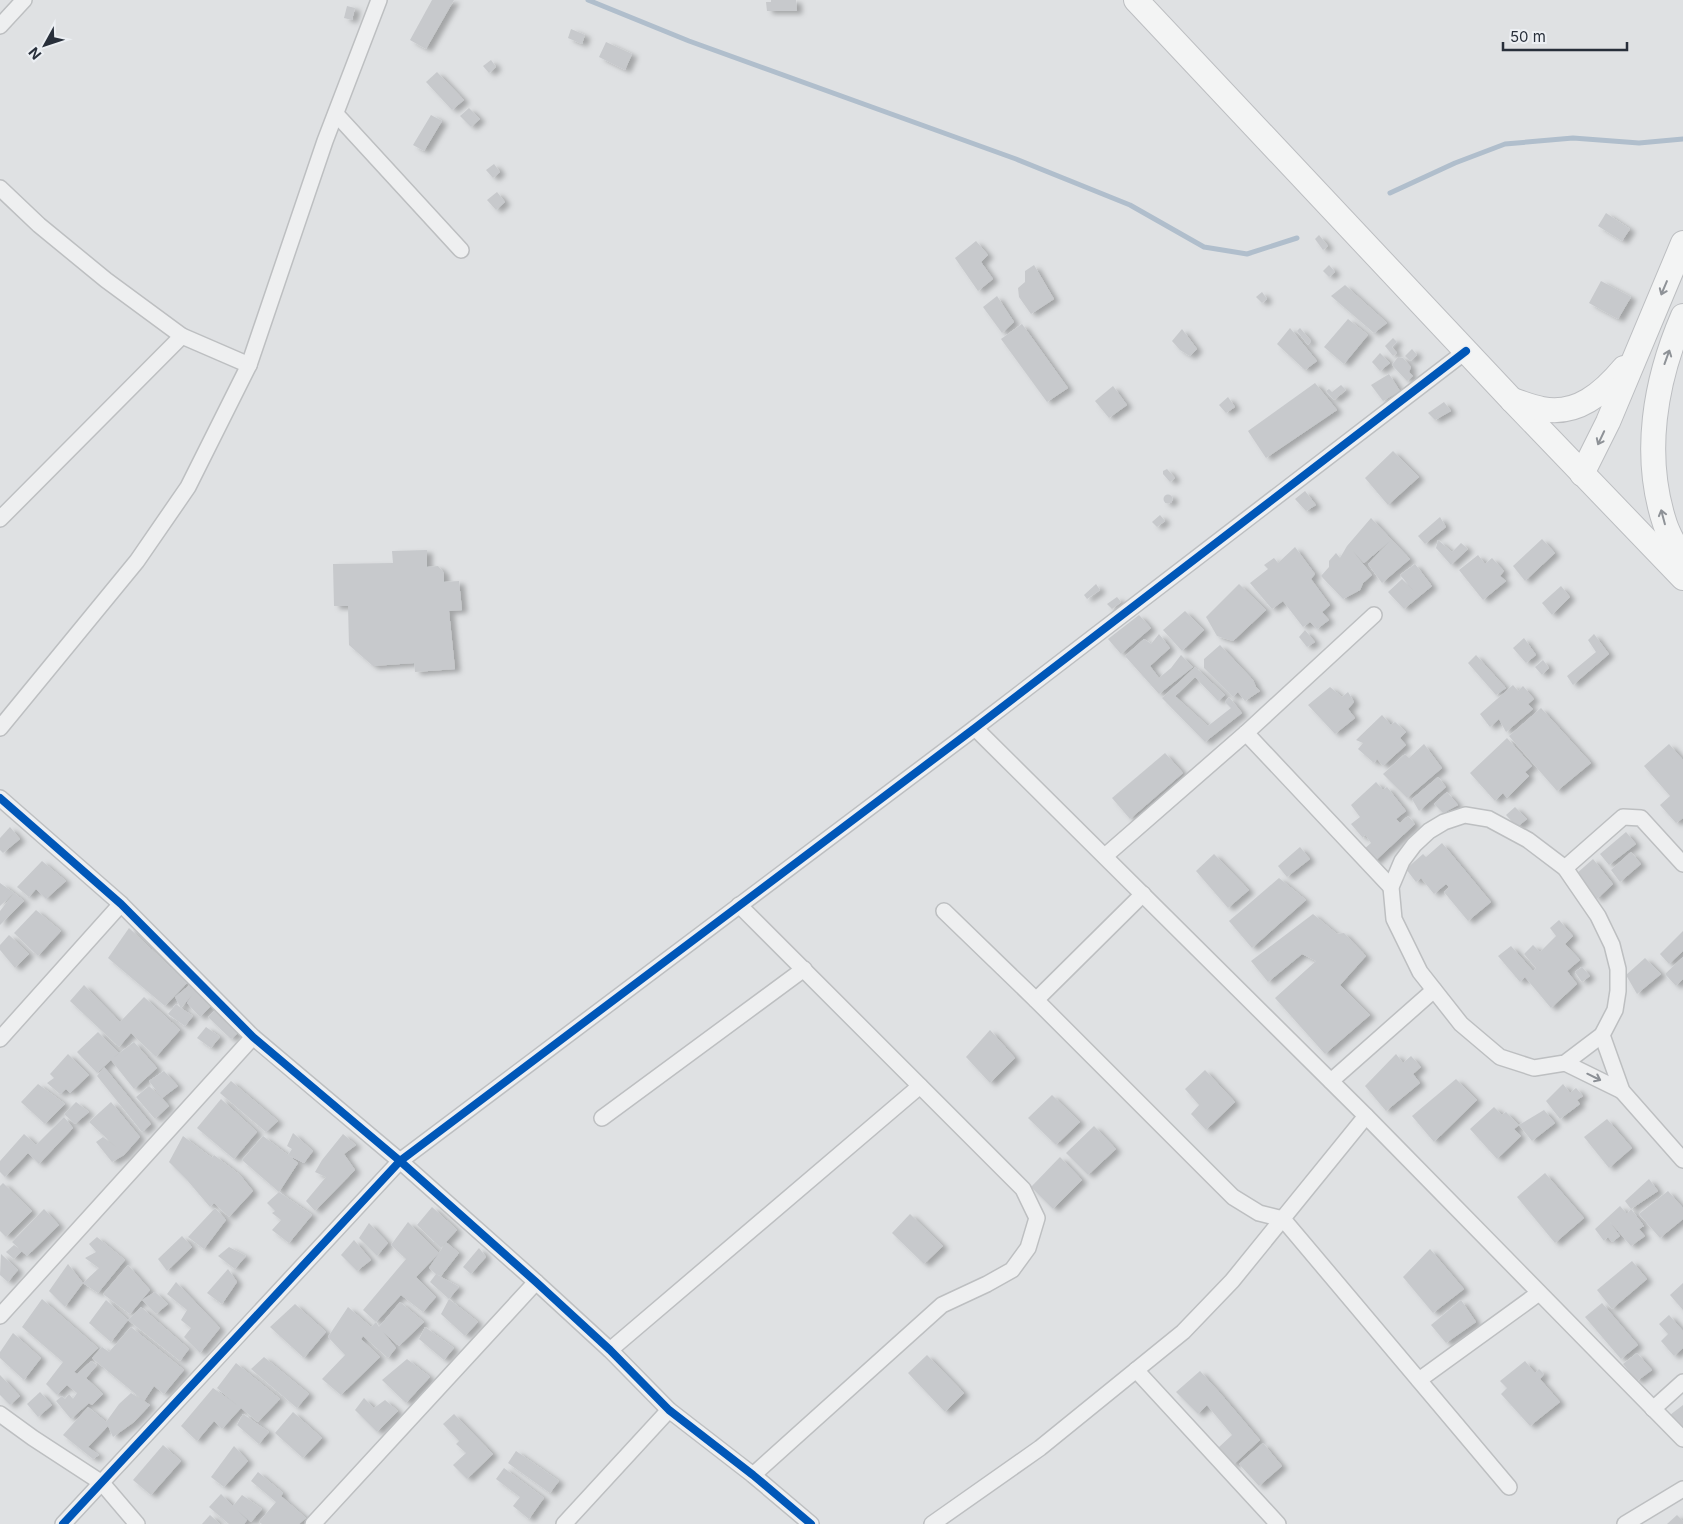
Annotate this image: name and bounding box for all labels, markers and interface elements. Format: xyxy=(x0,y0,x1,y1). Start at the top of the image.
north arrow xyxy=(20,20,70,70)
scale bar xyxy=(1503,20,1627,52)
text: 50 m xyxy=(1510,27,1546,46)
text: N xyxy=(25,44,45,63)
one-way arrow xyxy=(1658,280,1668,295)
one-way arrow xyxy=(1663,350,1672,365)
one-way arrow xyxy=(1596,430,1605,445)
one-way arrow xyxy=(1658,509,1667,525)
one-way arrow xyxy=(1586,1073,1601,1082)

